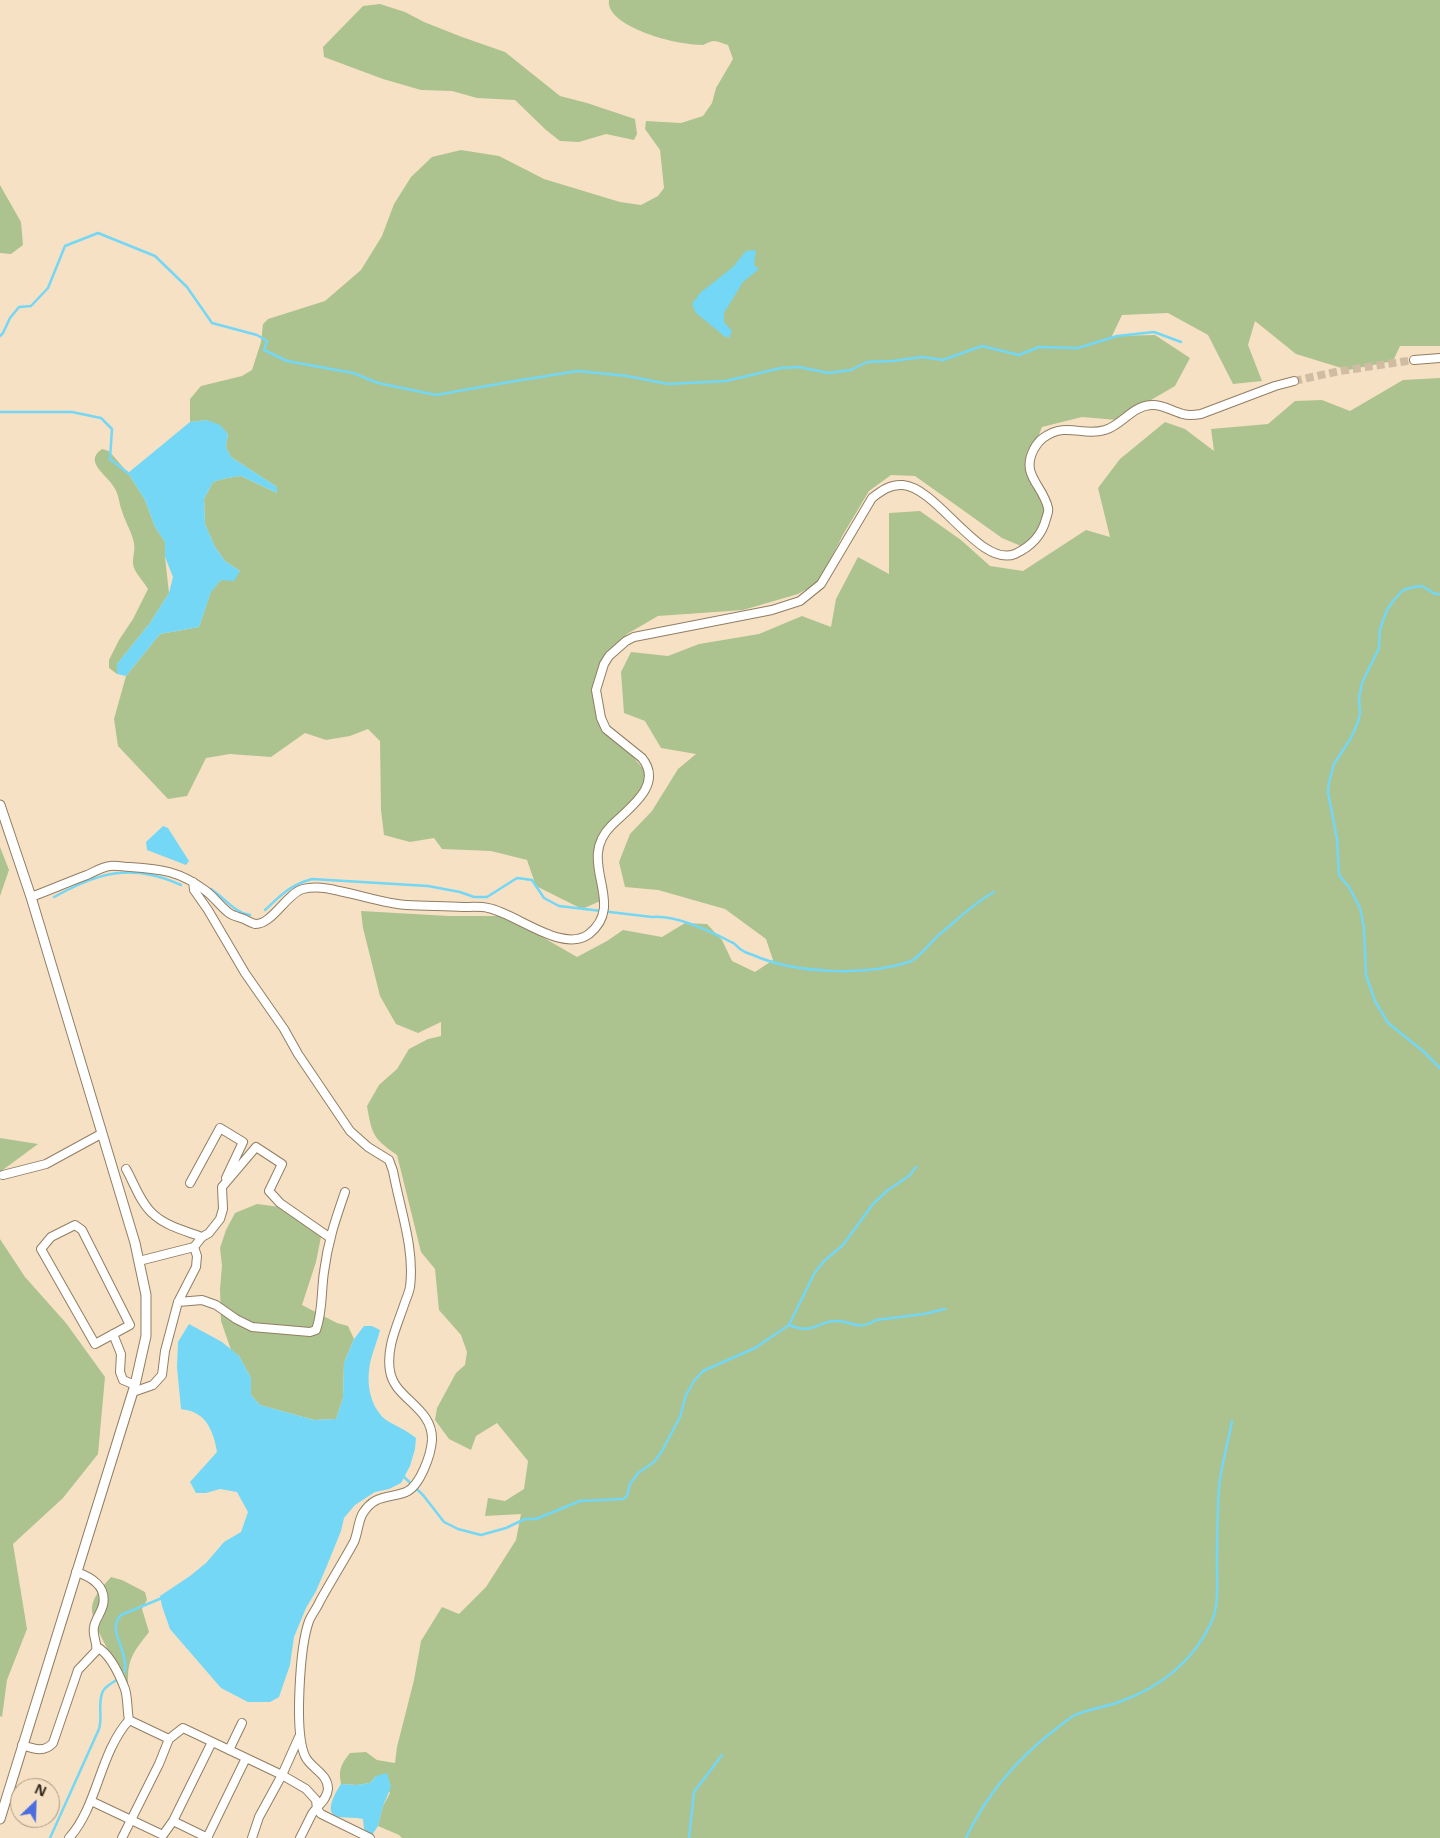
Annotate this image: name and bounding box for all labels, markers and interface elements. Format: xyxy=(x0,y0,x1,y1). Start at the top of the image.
north arrow xyxy=(10,1778,60,1828)
text: N xyxy=(32,1779,50,1801)

